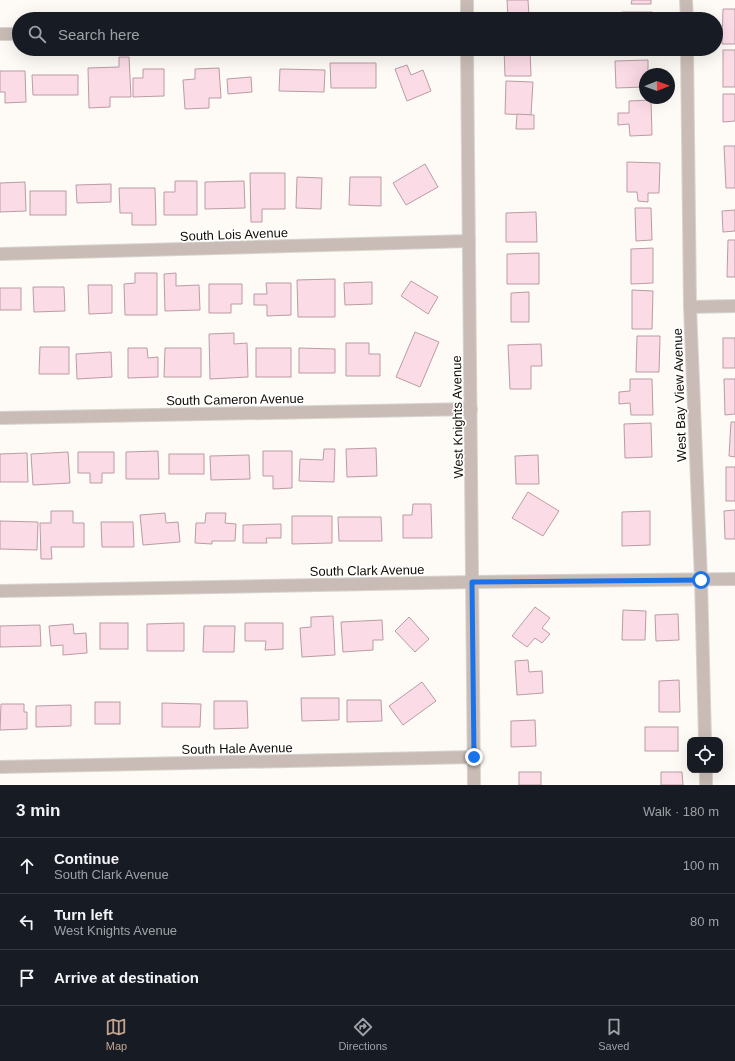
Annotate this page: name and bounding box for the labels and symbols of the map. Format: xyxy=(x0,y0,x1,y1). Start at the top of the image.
north arrow xyxy=(639,68,675,104)
street label: South Lois Avenue xyxy=(180,225,288,244)
street label: West Bay View Avenue xyxy=(670,328,689,462)
street label: West Knights Avenue xyxy=(449,355,466,479)
street label: South Cameron Avenue xyxy=(166,391,304,408)
street label: South Clark Avenue xyxy=(310,562,424,579)
route start xyxy=(692,571,710,589)
street label: South Hale Avenue xyxy=(181,740,293,757)
route end xyxy=(465,748,483,766)

